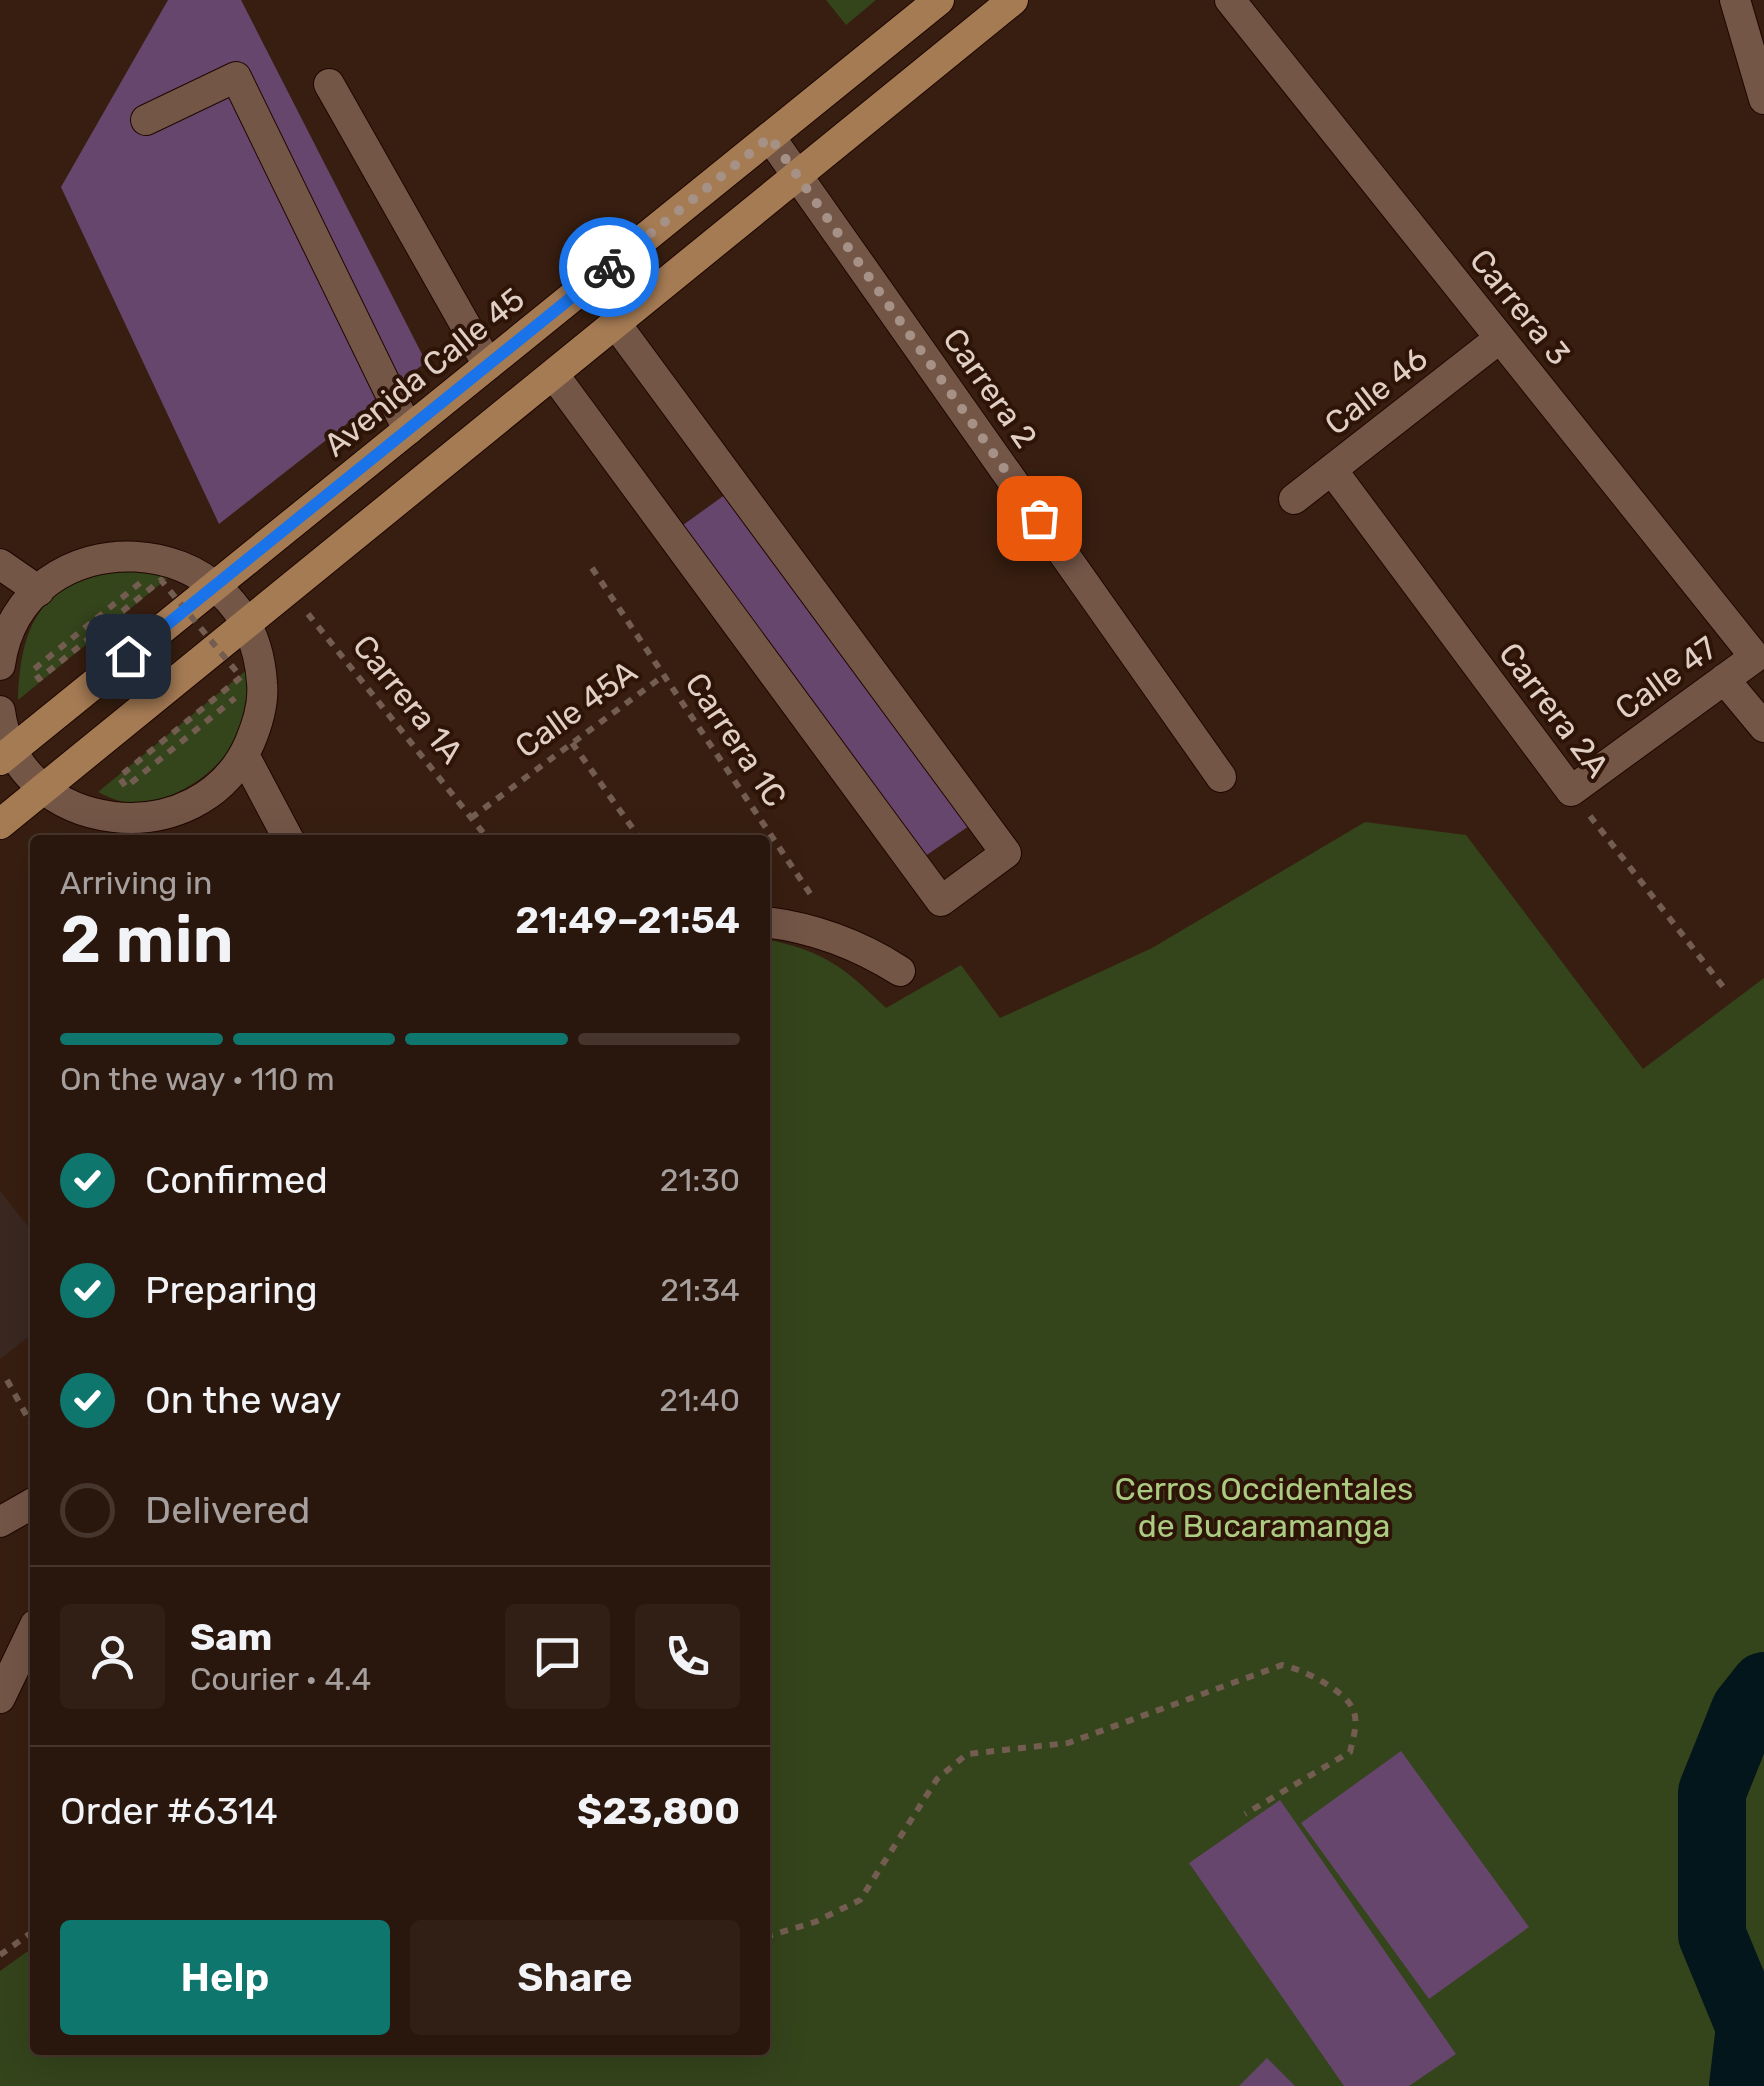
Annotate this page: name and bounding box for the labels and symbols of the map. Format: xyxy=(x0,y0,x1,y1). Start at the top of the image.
courier xyxy=(559,217,659,317)
street label: Carrera 3 xyxy=(1462,242,1578,372)
street label: Avenida Calle 45 xyxy=(316,280,532,464)
street label: Carrera 2 xyxy=(935,321,1045,455)
street label: Calle 46 xyxy=(1317,339,1435,443)
pin xyxy=(997,476,1082,561)
pin xyxy=(86,614,171,699)
street label: Carrera 1A xyxy=(345,627,471,771)
street label: Calle 47 xyxy=(1608,629,1724,727)
street label: Carrera 2A xyxy=(1491,635,1617,785)
street label: Calle 45A xyxy=(508,652,644,766)
street label: Carrera 1C xyxy=(677,666,795,814)
park label: Cerros Occidentales de Bucaramanga xyxy=(1115,1470,1413,1545)

